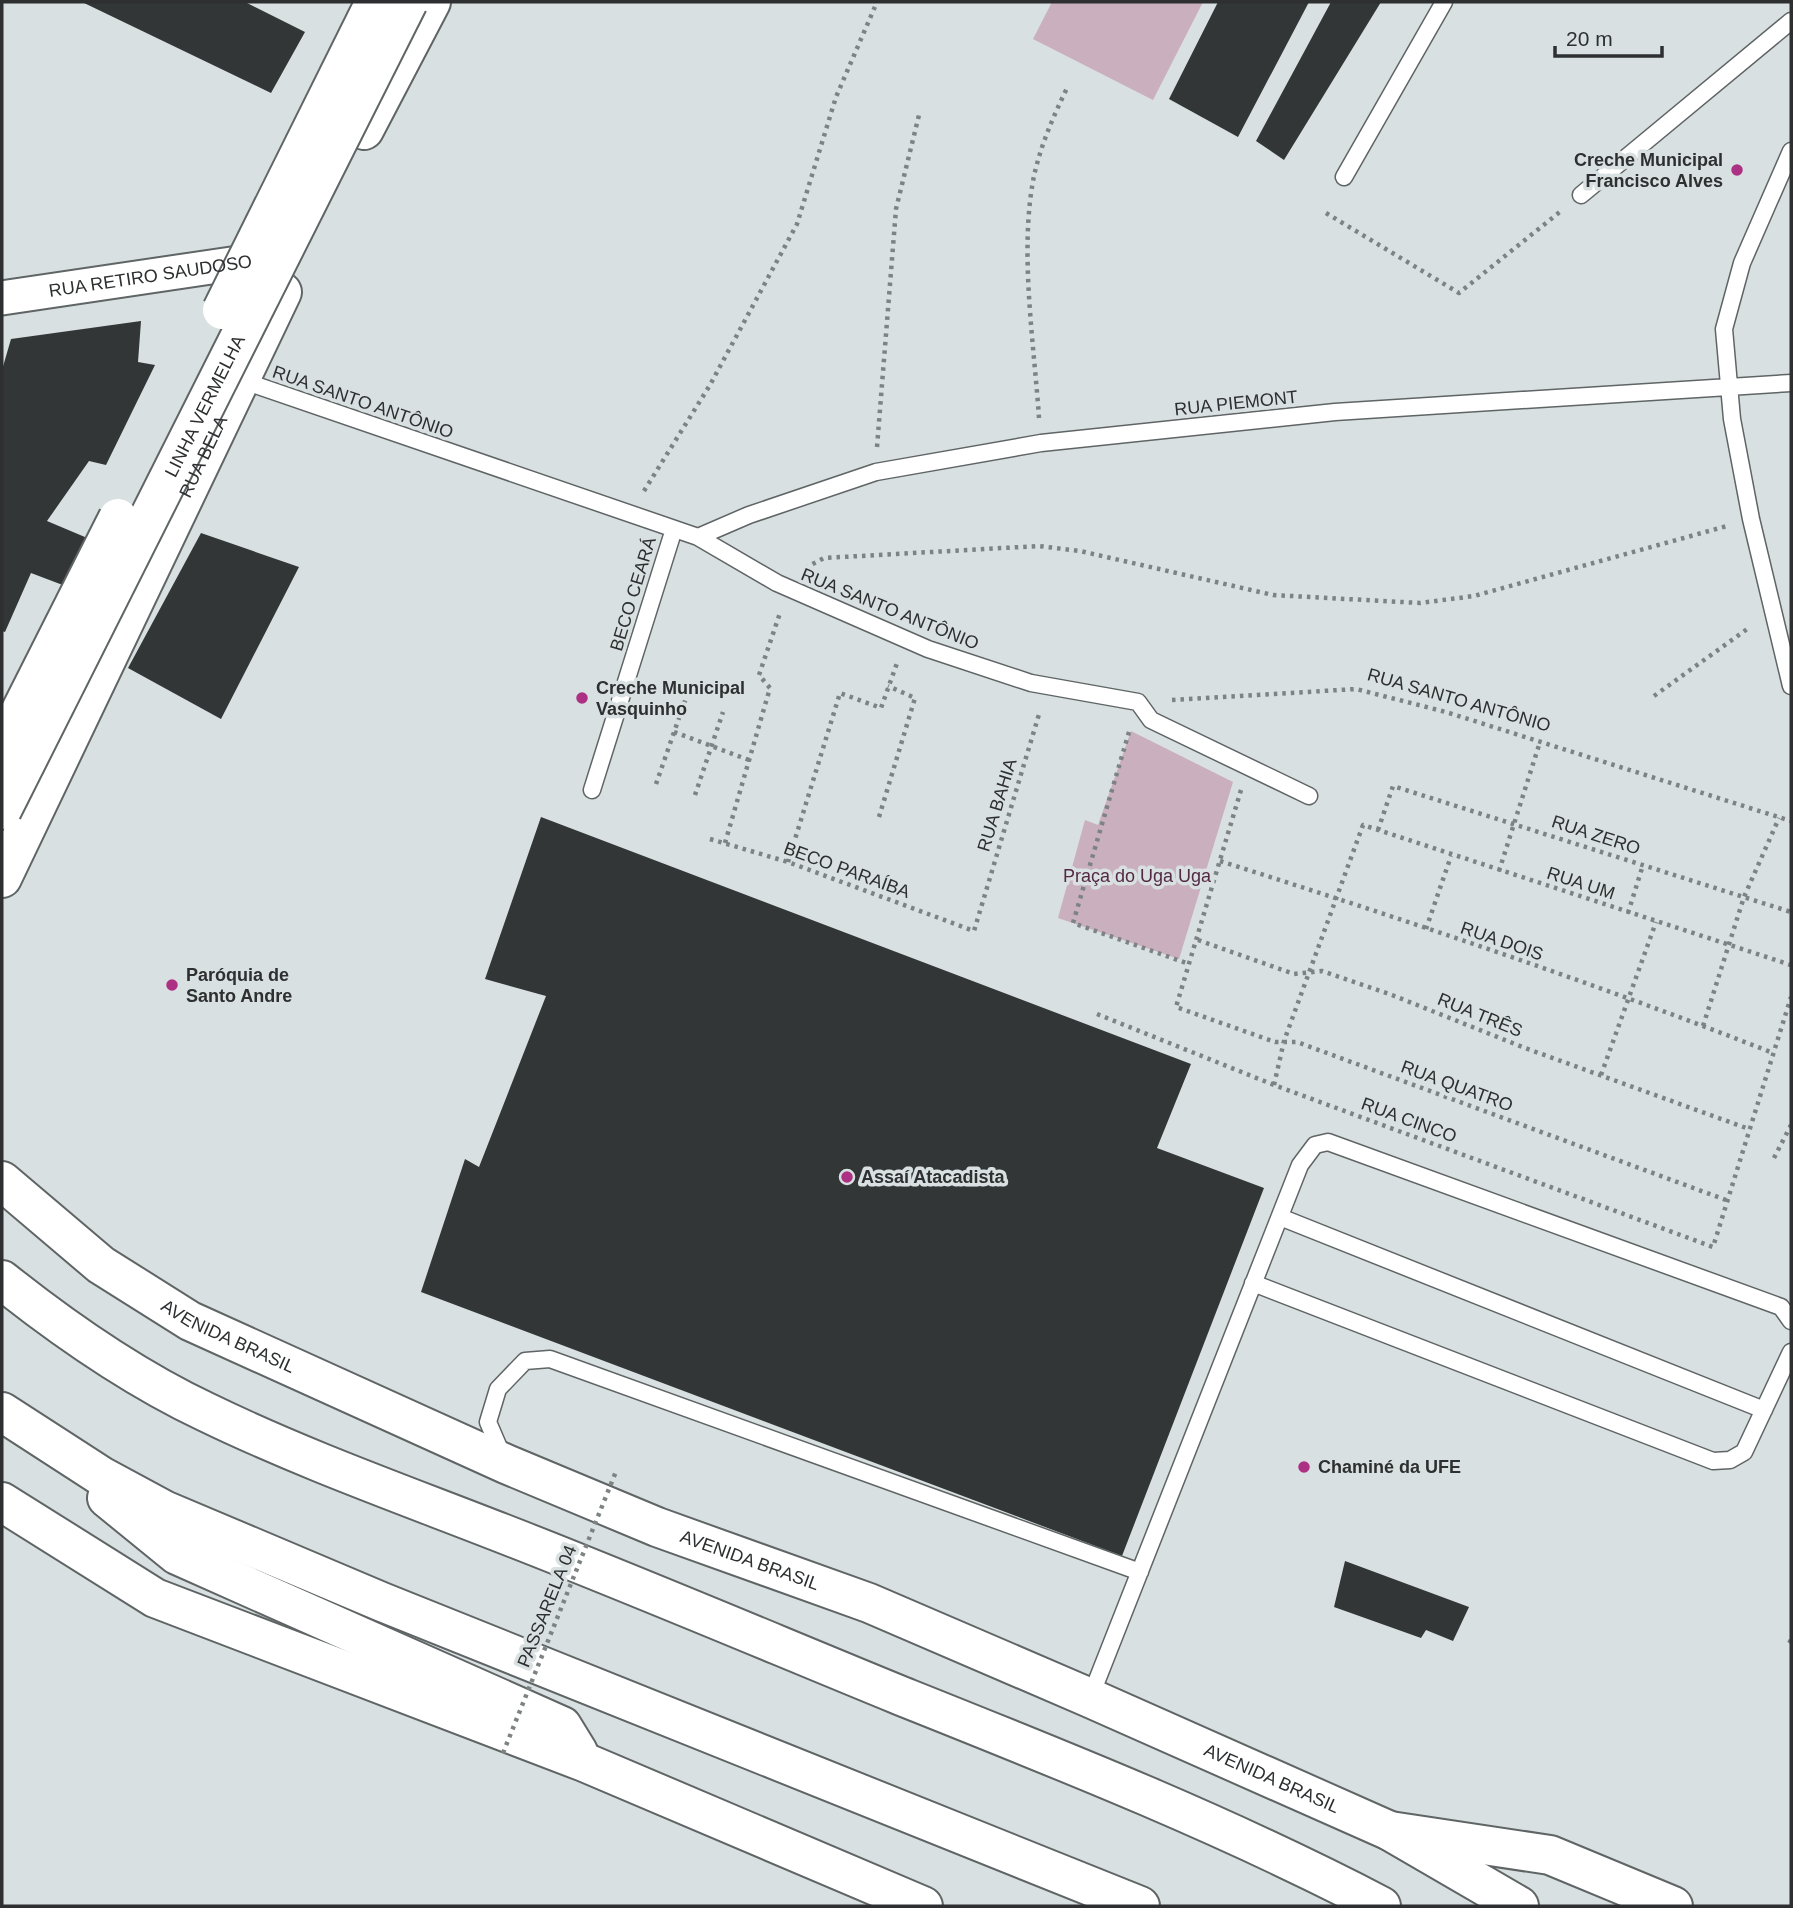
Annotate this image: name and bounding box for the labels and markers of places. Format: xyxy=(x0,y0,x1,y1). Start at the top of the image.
place label: Creche Municipal Francisco Alves xyxy=(1574,150,1723,191)
marker: Creche Municipal Francisco Alves xyxy=(1729,162,1745,178)
place label: Creche Municipal Vasquinho xyxy=(596,678,745,719)
marker: Creche Municipal Vasquinho xyxy=(574,690,590,706)
place label: Paróquia de Santo Andre xyxy=(186,965,292,1006)
marker: Paróquia de Santo Andre xyxy=(164,977,180,993)
place label: Assaí Atacadista xyxy=(861,1167,1005,1187)
marker: Assaí Atacadista xyxy=(839,1169,855,1185)
place label: Chaminé da UFE xyxy=(1318,1457,1461,1477)
marker: Chaminé da UFE xyxy=(1296,1459,1312,1475)

